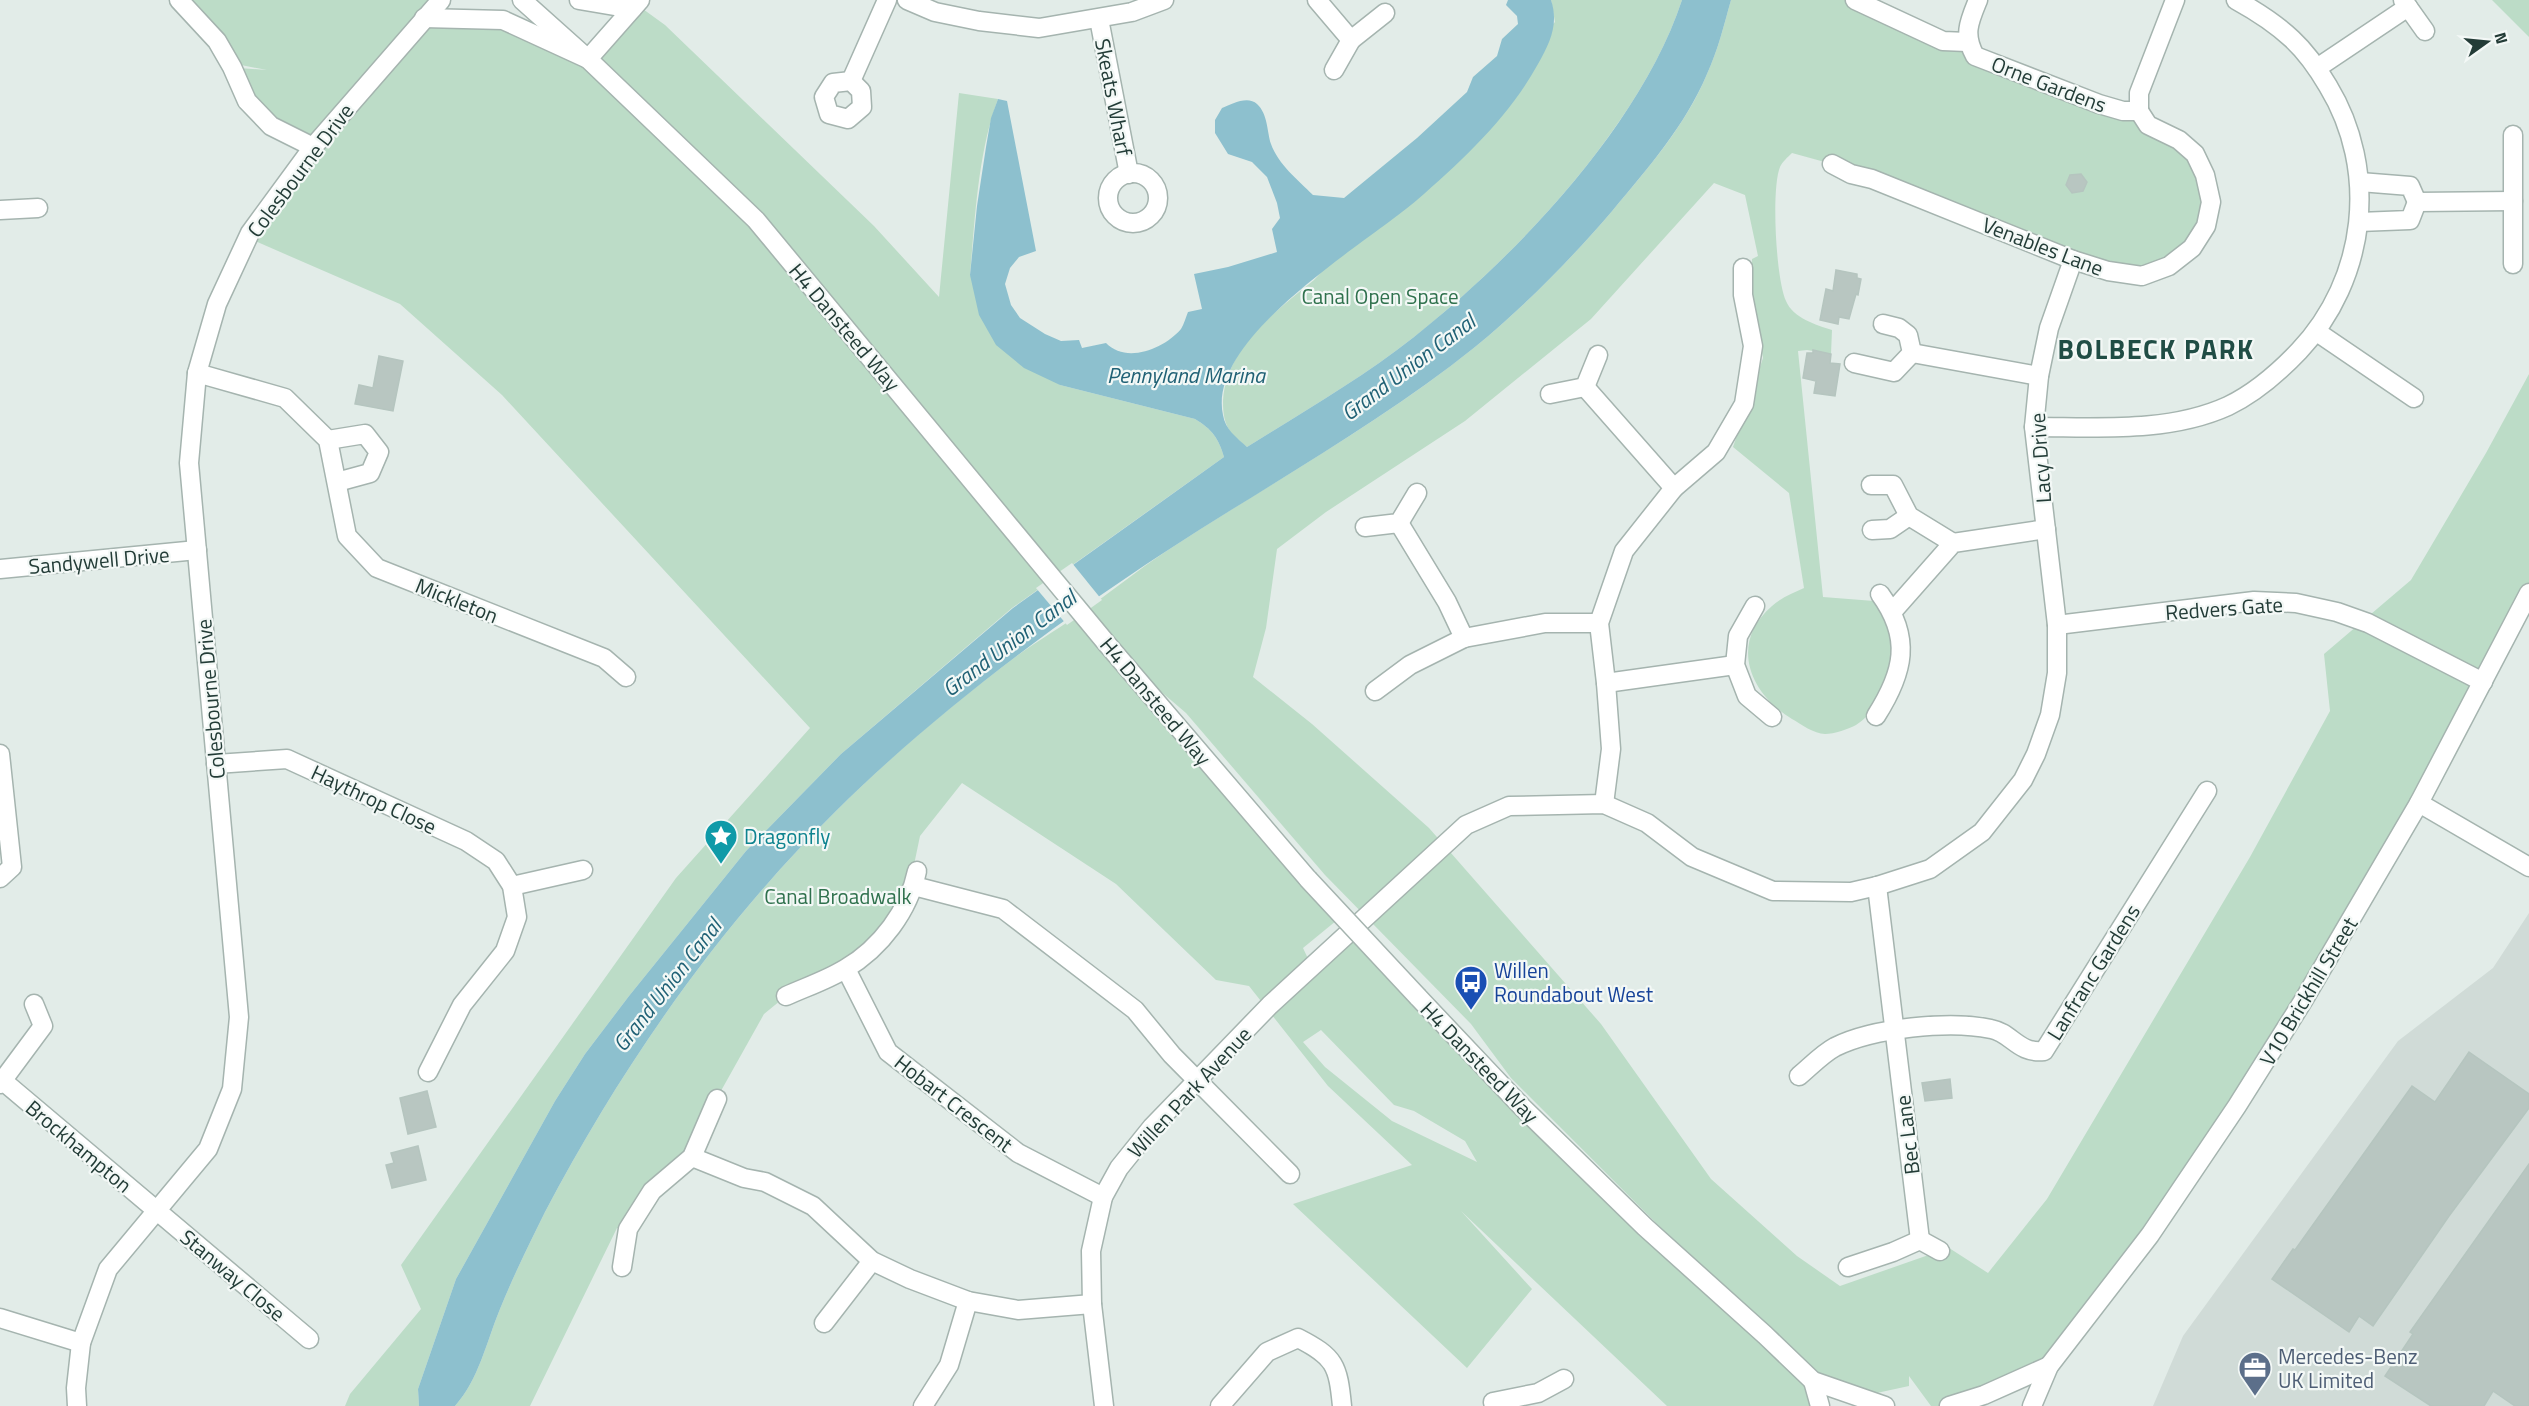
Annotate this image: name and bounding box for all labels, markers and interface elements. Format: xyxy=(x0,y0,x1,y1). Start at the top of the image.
north arrow xyxy=(2457,12,2517,72)
text: N xyxy=(2488,30,2515,47)
street label: Skeats Wharf xyxy=(1087,36,1141,158)
street label: Orne Gardens xyxy=(1987,47,2111,121)
street label: Colesbourne Drive xyxy=(239,96,361,244)
street label: Venables Lane xyxy=(1978,208,2108,284)
street label: H4 Dansteed Way xyxy=(782,256,908,398)
park label: Canal Open Space xyxy=(1301,280,1459,312)
water label: Grand Union Canal xyxy=(1334,304,1484,429)
district label: BOLBECK PARK xyxy=(2057,328,2255,369)
water label: Pennyland Marina xyxy=(1107,358,1267,392)
street label: Lacy Drive xyxy=(2021,412,2059,504)
street label: Sandywell Drive xyxy=(27,538,171,582)
street label: Mickleton xyxy=(411,569,503,631)
water label: Grand Union Canal xyxy=(935,580,1085,705)
street label: Redvers Gate xyxy=(2164,588,2284,628)
street label: Colesbourne Drive xyxy=(187,618,233,780)
street label: H4 Dansteed Way xyxy=(1093,630,1219,772)
street label: Haythrop Close xyxy=(306,756,442,842)
place icon: Dragonfly xyxy=(703,818,739,865)
place label: Dragonfly xyxy=(744,820,830,852)
park label: Canal Broadwalk xyxy=(764,880,912,912)
street label: Lanfranc Gardens xyxy=(2038,898,2148,1046)
water label: Grand Union Canal xyxy=(604,909,731,1059)
street label: V10 Brickhill Street xyxy=(2251,910,2365,1072)
place label: Willen Roundabout West xyxy=(1494,954,1654,1010)
bus stop icon: Willen Roundabout West xyxy=(1453,964,1489,1011)
street label: H4 Dansteed Way xyxy=(1413,994,1547,1130)
street label: Willen Park Avenue xyxy=(1119,1019,1259,1165)
street label: Hobart Crescent xyxy=(888,1046,1021,1160)
street label: Brockhampton xyxy=(19,1092,139,1200)
street label: Bec Lane xyxy=(1886,1093,1928,1177)
street label: Stanway Close xyxy=(173,1221,293,1329)
place label: Mercedes-Benz UK Limited xyxy=(2278,1340,2418,1396)
office icon: Mercedes-Benz UK Limited xyxy=(2237,1350,2273,1397)

